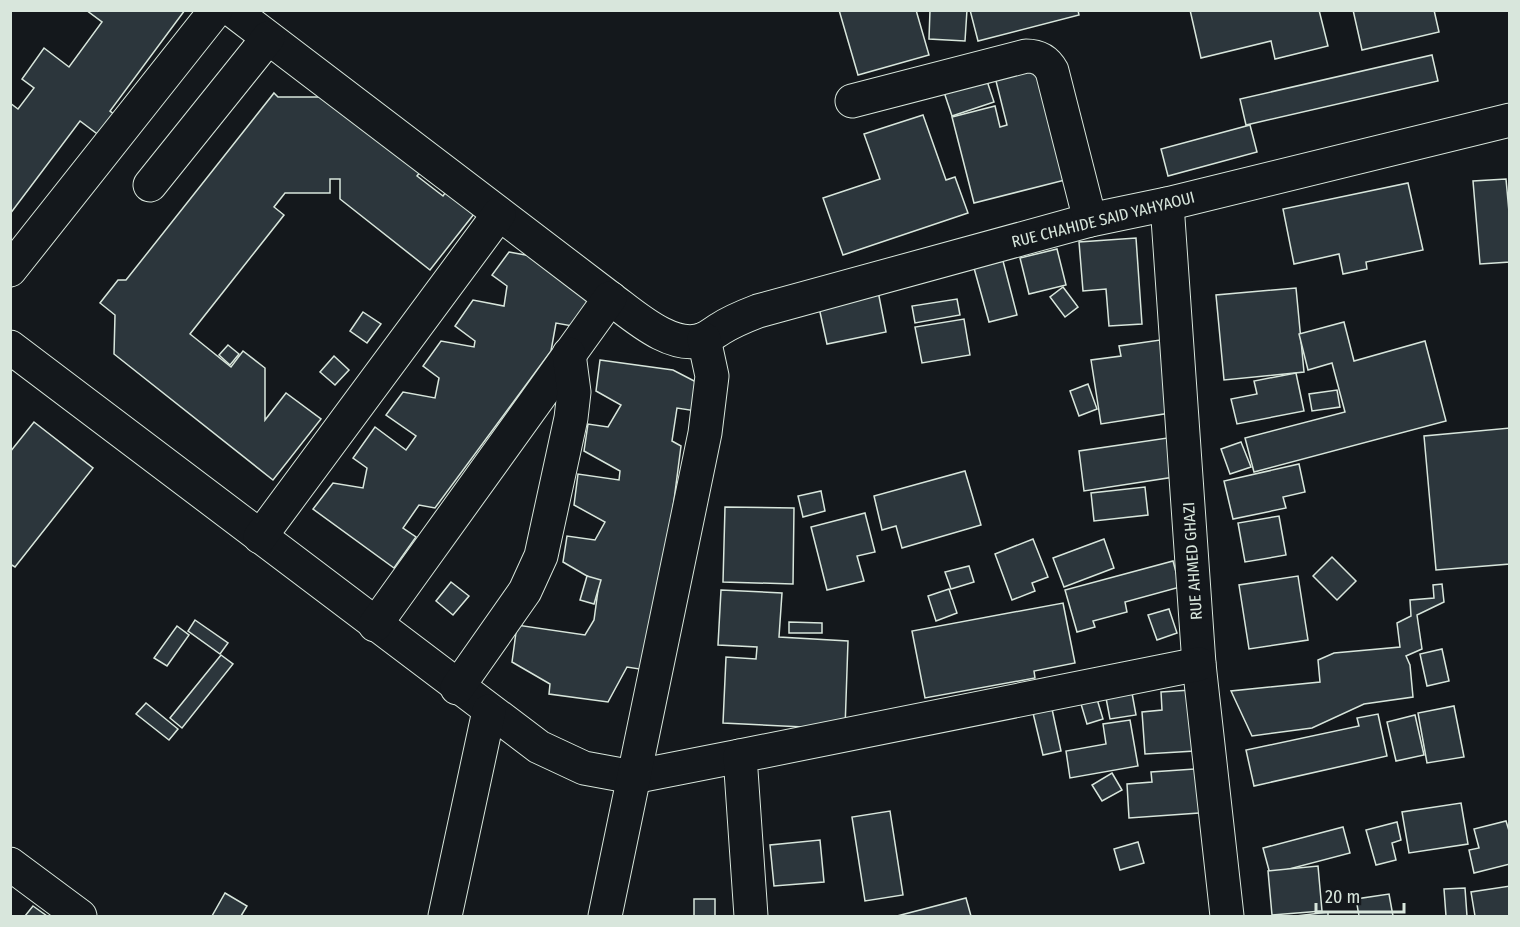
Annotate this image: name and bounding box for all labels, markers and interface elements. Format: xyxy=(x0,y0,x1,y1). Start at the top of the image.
street label: RUE CHAHIDE SAID YAHYAOUI xyxy=(1010,188,1197,251)
street label: RUE AHMED GHAZI xyxy=(1179,501,1206,621)
scale bar xyxy=(1316,876,1404,914)
text: 20 m xyxy=(1325,886,1360,908)

